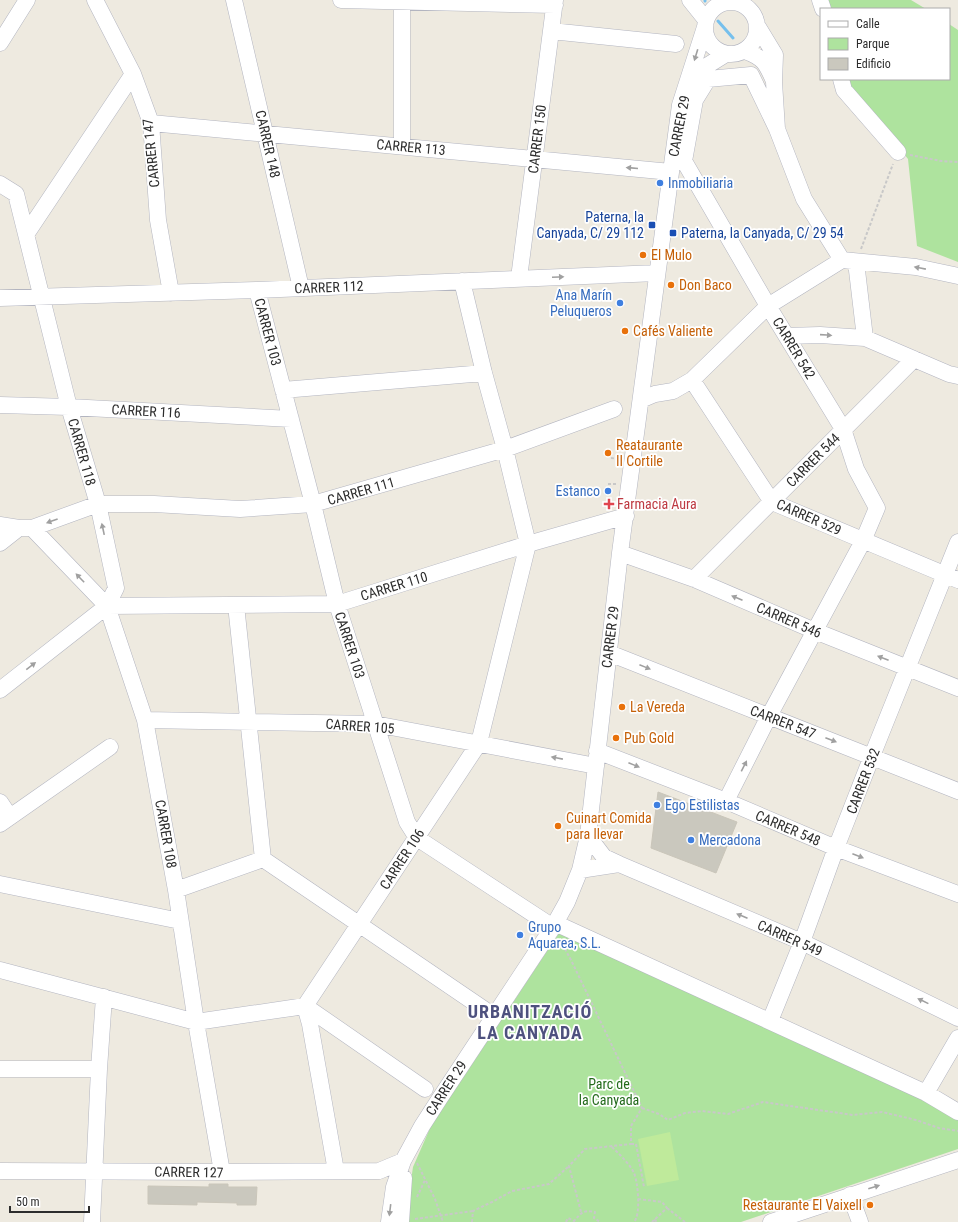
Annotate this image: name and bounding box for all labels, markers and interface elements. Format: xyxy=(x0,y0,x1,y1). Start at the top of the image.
legend xyxy=(820,8,950,80)
text: Calle xyxy=(856,17,880,31)
text: Parque xyxy=(856,37,890,51)
one-way arrow xyxy=(693,49,699,61)
text: Edificio xyxy=(856,57,891,71)
street label: CARRER 29 xyxy=(665,94,693,158)
street label: CARRER 150 xyxy=(525,104,549,174)
street label: CARRER 148 xyxy=(252,108,284,180)
street label: CARRER 147 xyxy=(139,118,163,188)
street label: CARRER 113 xyxy=(376,136,446,158)
one-way arrow xyxy=(626,165,638,171)
place label: Inmobiliaria xyxy=(668,175,733,191)
marker: Inmobiliaria xyxy=(655,178,665,188)
place label: Paterna, la Canyada, C/ 29 112 xyxy=(536,209,644,241)
marker: Paterna, la Canyada, C/ 29 112 xyxy=(647,220,657,230)
place label: Paterna, la Canyada, C/ 29 54 xyxy=(681,225,844,241)
marker: Paterna, la Canyada, C/ 29 54 xyxy=(668,228,678,238)
place label: El Mulo xyxy=(651,247,692,263)
marker: El Mulo xyxy=(638,250,648,260)
one-way arrow xyxy=(914,265,926,271)
one-way arrow xyxy=(552,274,565,280)
place label: Don Baco xyxy=(679,277,732,293)
street label: CARRER 112 xyxy=(294,278,364,296)
marker: Don Baco xyxy=(666,280,676,290)
place label: Ana Marín Peluqueros xyxy=(550,287,612,319)
street label: CARRER 103 xyxy=(251,296,285,368)
marker: Ana Marín Peluqueros xyxy=(615,298,625,308)
street label: CARRER 542 xyxy=(769,314,819,382)
place label: Cafés Valiente xyxy=(633,323,713,339)
marker: Cafés Valiente xyxy=(620,326,630,336)
one-way arrow xyxy=(820,332,832,339)
street label: CARRER 116 xyxy=(111,401,181,421)
street label: CARRER 118 xyxy=(65,417,99,488)
street label: CARRER 544 xyxy=(783,430,843,490)
place label: Reataurante II Cortile xyxy=(616,437,683,469)
marker: Reataurante II Cortile xyxy=(603,448,613,458)
street label: CARRER 111 xyxy=(326,474,396,508)
place label: Estanco xyxy=(556,483,600,499)
marker: Estanco xyxy=(603,486,613,496)
place label: Farmacia Aura xyxy=(617,496,697,512)
street label: CARRER 529 xyxy=(774,496,844,538)
marker: Farmacia Aura xyxy=(604,499,614,509)
one-way arrow xyxy=(45,519,57,525)
one-way arrow xyxy=(100,523,106,535)
street label: CARRER 110 xyxy=(359,568,430,604)
one-way arrow xyxy=(75,573,84,583)
one-way arrow xyxy=(730,594,742,600)
street label: CARRER 546 xyxy=(754,599,824,641)
street label: CARRER 29 xyxy=(598,605,622,669)
street label: CARRER 103 xyxy=(332,610,368,680)
one-way arrow xyxy=(876,654,888,660)
one-way arrow xyxy=(25,662,36,671)
one-way arrow xyxy=(639,665,651,671)
place label: La Vereda xyxy=(630,699,685,715)
marker: La Vereda xyxy=(617,702,627,712)
street label: CARRER 547 xyxy=(748,702,818,742)
street label: CARRER 105 xyxy=(325,716,395,736)
place label: Pub Gold xyxy=(624,730,674,746)
marker: Pub Gold xyxy=(611,733,621,743)
one-way arrow xyxy=(825,738,837,744)
street label: CARRER 532 xyxy=(843,746,883,816)
one-way arrow xyxy=(551,755,563,761)
one-way arrow xyxy=(740,761,747,772)
one-way arrow xyxy=(628,762,640,768)
place label: Ego Estilistas xyxy=(665,797,740,813)
street label: CARRER 108 xyxy=(152,799,180,870)
marker: Ego Estilistas xyxy=(652,800,662,810)
street label: CARRER 548 xyxy=(753,807,823,849)
place label: Cuinart Comida para llevar xyxy=(566,810,652,842)
marker: Cuinart Comida para llevar xyxy=(553,821,563,831)
street label: CARRER 106 xyxy=(376,826,428,892)
place label: Mercadona xyxy=(699,832,761,848)
marker: Mercadona xyxy=(686,835,696,845)
one-way arrow xyxy=(852,854,864,860)
one-way arrow xyxy=(735,913,747,919)
street label: CARRER 549 xyxy=(755,917,825,959)
place label: Grupo Aquarea, S.L. xyxy=(528,919,601,951)
marker: Grupo Aquarea, S.L. xyxy=(515,930,525,940)
one-way arrow xyxy=(917,998,929,1004)
district label: URBANITZACIÓ LA CANYADA xyxy=(468,1001,592,1043)
street label: CARRER 29 xyxy=(422,1058,470,1118)
park label: Parc de la Canyada xyxy=(579,1076,639,1108)
street label: CARRER 127 xyxy=(154,1163,224,1181)
one-way arrow xyxy=(868,1184,880,1190)
scale bar xyxy=(10,1188,89,1214)
text: 50 m xyxy=(16,1195,40,1209)
place label: Restaurante El Vaixell xyxy=(743,1197,862,1213)
marker: Restaurante El Vaixell xyxy=(865,1200,875,1210)
one-way arrow xyxy=(387,1204,393,1216)

